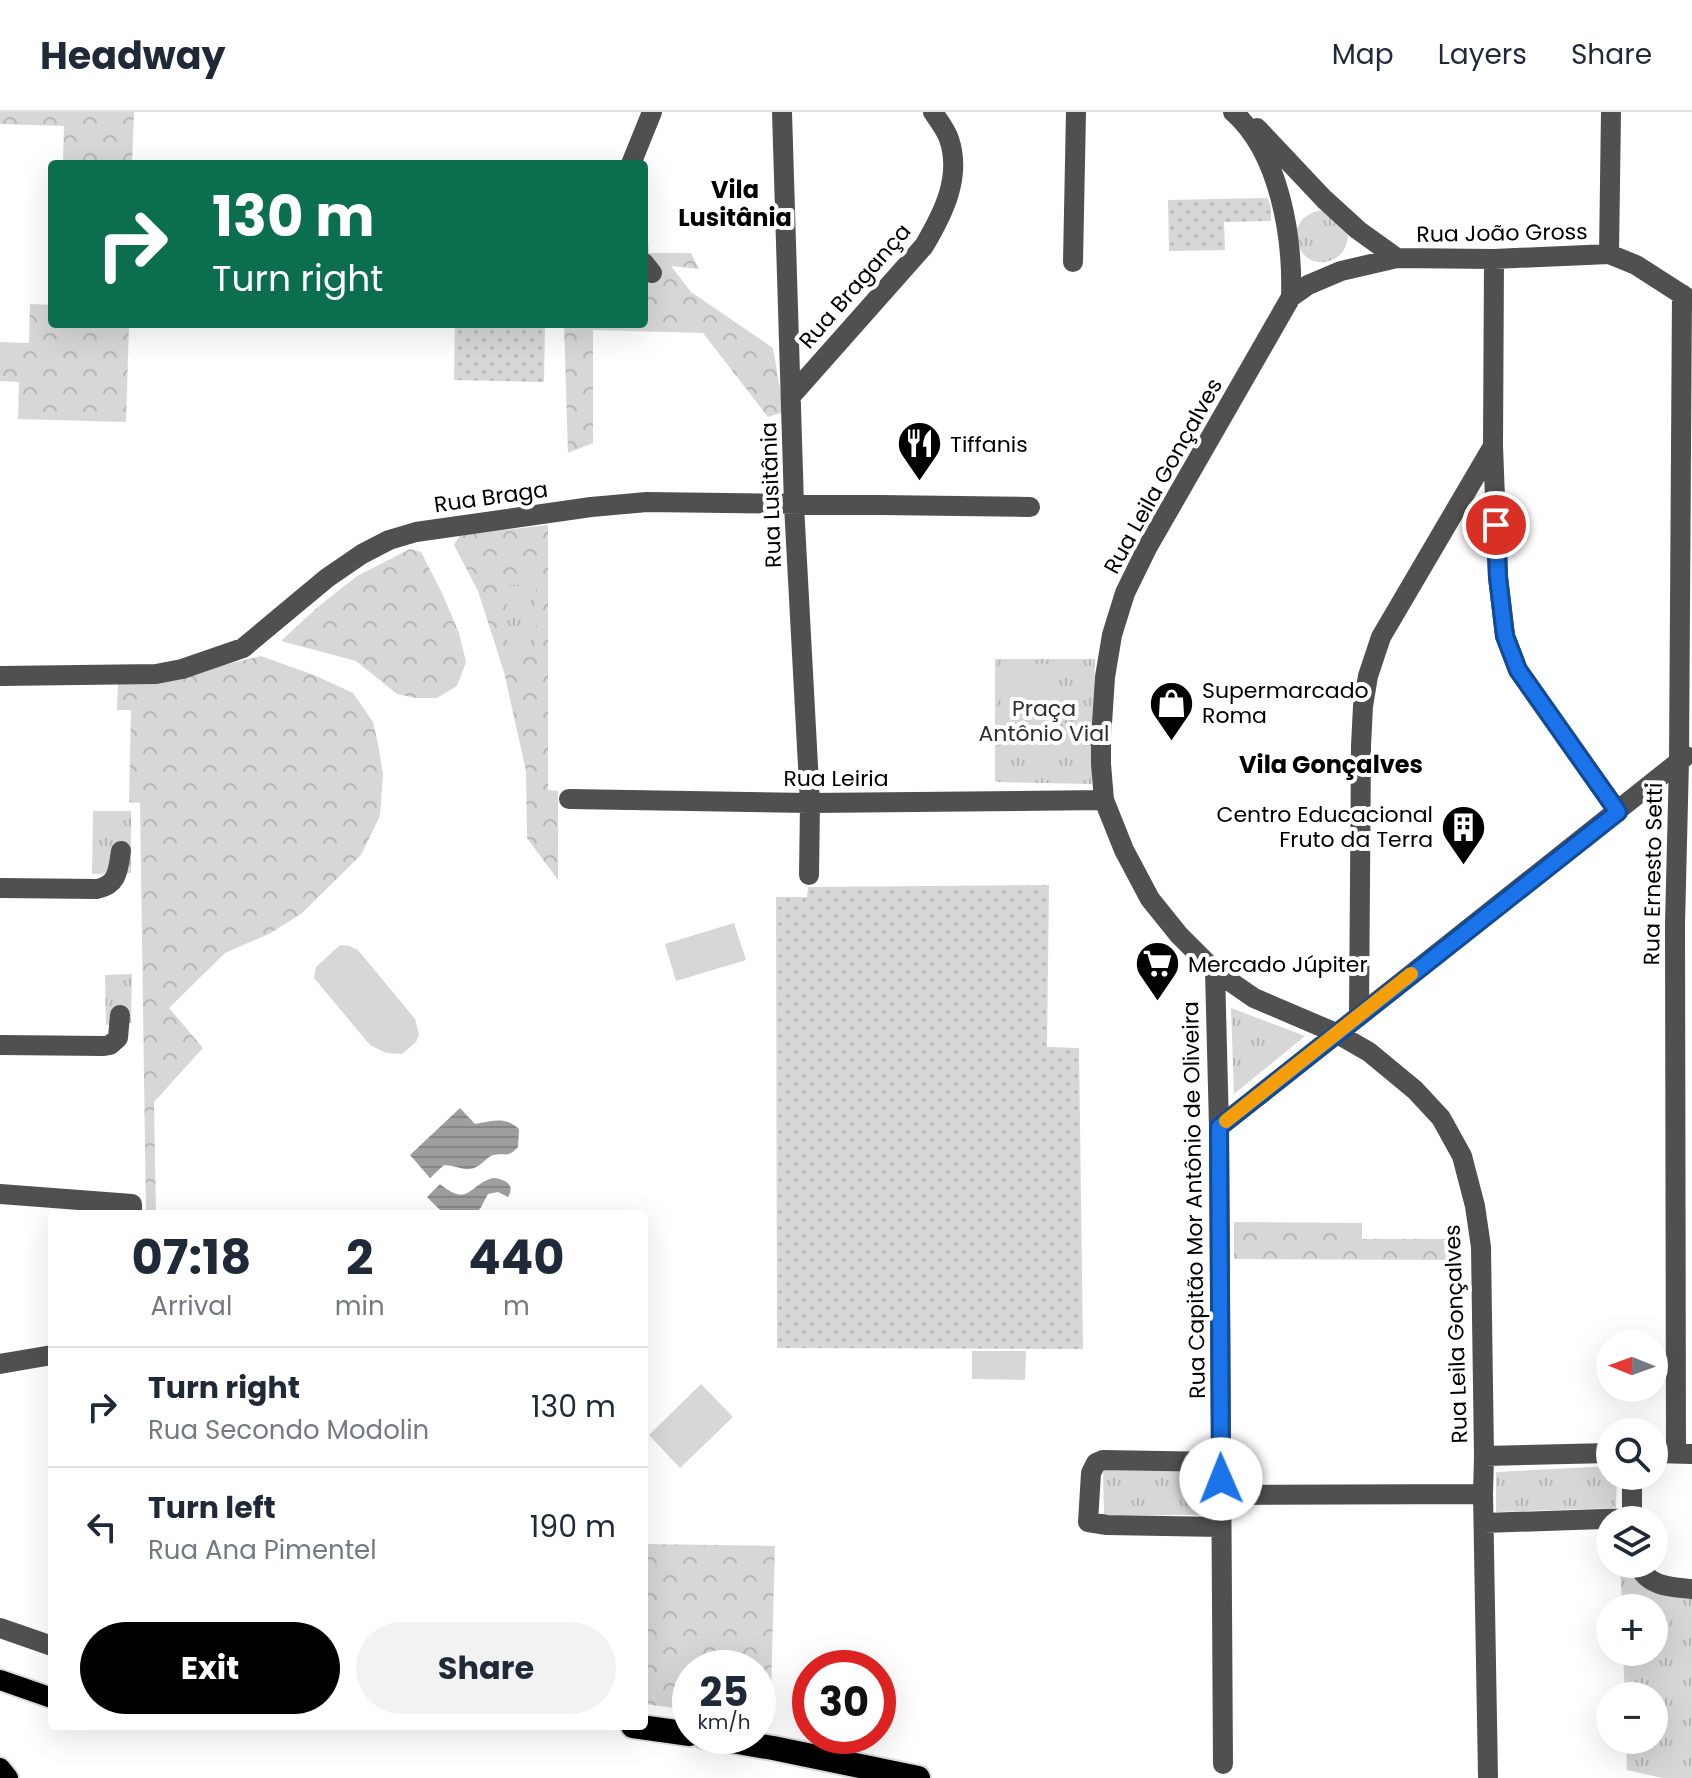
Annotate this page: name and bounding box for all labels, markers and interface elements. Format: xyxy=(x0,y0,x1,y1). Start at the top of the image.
text: Headway xyxy=(40,29,226,82)
text: Map xyxy=(1332,35,1394,74)
text: Layers xyxy=(1438,35,1527,74)
text: Share xyxy=(1571,35,1652,74)
district label: Vila Lusitânia xyxy=(678,173,792,234)
text: 130 m xyxy=(212,177,375,256)
icon: right xyxy=(80,192,184,296)
street label: Rua João Gross xyxy=(1416,216,1588,250)
street label: Rua Bragança xyxy=(792,217,918,355)
text: Turn right xyxy=(212,253,383,304)
street label: Rua Leila Gonçalves xyxy=(1096,373,1230,579)
restaurant icon: Tiffanis xyxy=(895,420,943,483)
street label: Rua Lusitânia xyxy=(753,422,789,568)
place label: Tiffanis xyxy=(950,429,1028,460)
street label: Rua Braga xyxy=(432,474,550,520)
pin xyxy=(1462,491,1530,559)
icon: arrive xyxy=(1474,503,1518,547)
place label: Supermarcado Roma xyxy=(1202,675,1369,731)
shop icon: Supermarcado Roma xyxy=(1147,679,1195,742)
park label: Praça Antônio Vial xyxy=(978,693,1110,749)
district label: Vila Gonçalves xyxy=(1239,748,1423,781)
street label: Rua Leiria xyxy=(783,763,889,794)
street label: Rua Ernesto Setti xyxy=(1636,782,1670,966)
place label: Centro Educacional Fruto da Terra xyxy=(1216,799,1433,855)
building icon: Centro Educacional Fruto da Terra xyxy=(1440,803,1488,866)
supermarket icon: Mercado Júpiter xyxy=(1133,940,1181,1003)
place label: Mercado Júpiter xyxy=(1188,949,1368,980)
street label: Rua Capitão Mor Antônio de Oliveira xyxy=(1175,1001,1213,1399)
text: 07:18 xyxy=(132,1224,251,1291)
text: 2 xyxy=(346,1224,373,1291)
text: 440 xyxy=(468,1224,564,1291)
street label: Rua Leila Gonçalves xyxy=(1437,1224,1475,1444)
text: Arrival xyxy=(150,1288,232,1324)
text: min xyxy=(335,1288,385,1324)
text: m xyxy=(503,1288,530,1324)
north arrow xyxy=(1596,1330,1668,1402)
map controls xyxy=(1596,1330,1668,1754)
text: Turn right xyxy=(148,1366,300,1409)
icon: right xyxy=(80,1385,124,1429)
text: 130 m xyxy=(531,1385,616,1428)
text: Rua Secondo Modolin xyxy=(148,1412,429,1448)
button: search xyxy=(1596,1418,1668,1490)
position arrow xyxy=(1179,1437,1263,1521)
text: Turn left xyxy=(148,1486,276,1529)
icon: left xyxy=(80,1505,124,1549)
text: 190 m xyxy=(530,1505,616,1548)
button: layers xyxy=(1596,1506,1668,1578)
text: Rua Ana Pimentel xyxy=(148,1532,377,1568)
button: + xyxy=(1596,1594,1668,1666)
button: Exit xyxy=(80,1622,340,1714)
button: Share xyxy=(356,1622,616,1714)
speed limit sign: 30 xyxy=(792,1650,896,1754)
text: 25 xyxy=(700,1664,748,1720)
button: − xyxy=(1596,1682,1668,1754)
text: km/h xyxy=(697,1708,751,1736)

